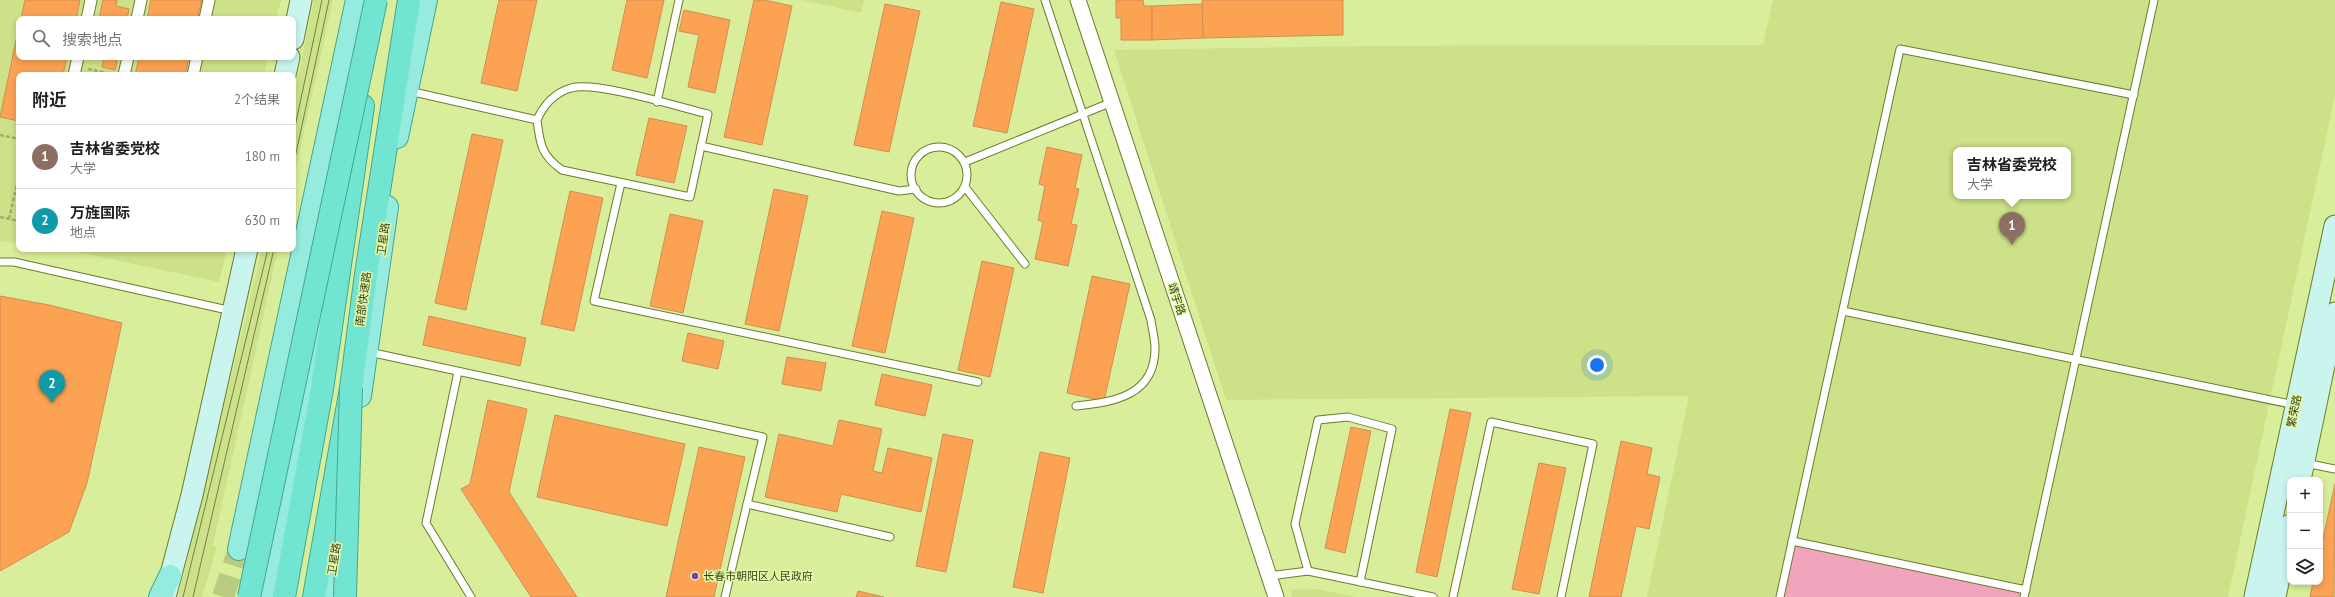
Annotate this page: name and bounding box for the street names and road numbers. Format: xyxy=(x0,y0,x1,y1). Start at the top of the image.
street label: 卫星路 xyxy=(374,222,392,256)
street label: 南部快速路 xyxy=(352,271,374,327)
street label: 靖宇路 xyxy=(1165,281,1189,317)
street label: 繁荣路 xyxy=(2284,393,2304,429)
street label: 卫星路 xyxy=(325,542,343,576)

